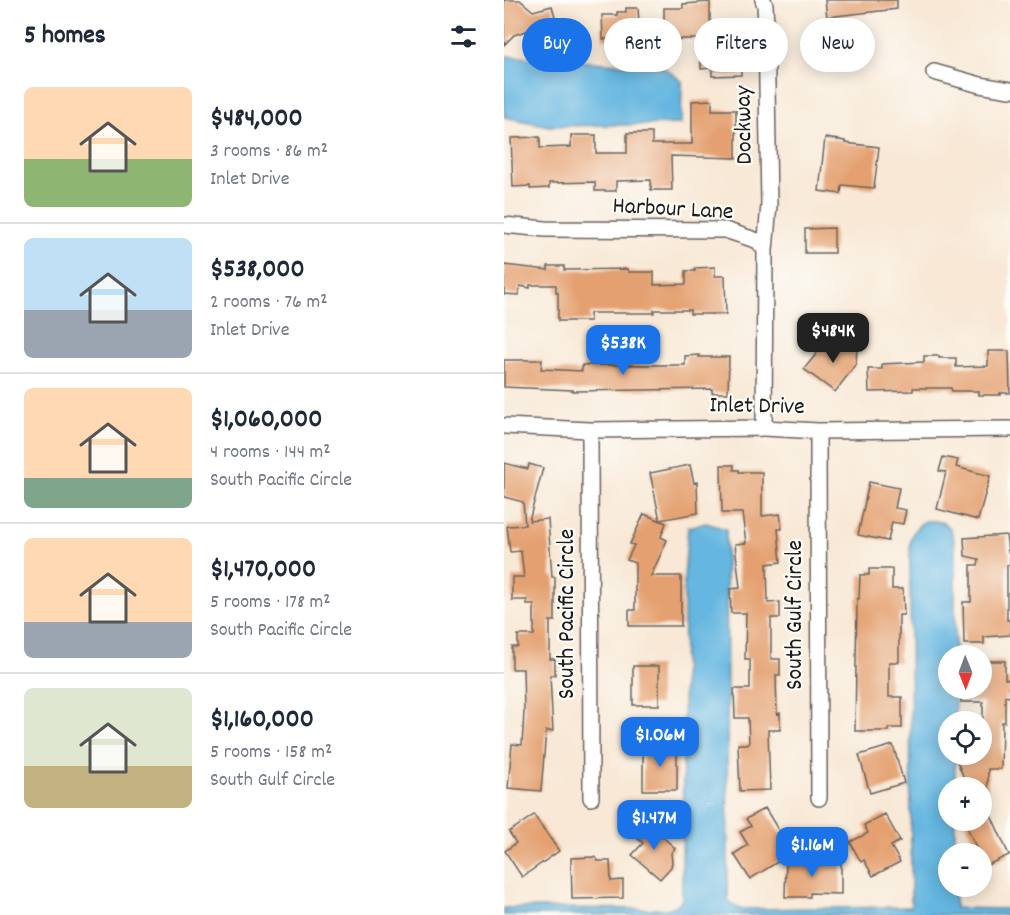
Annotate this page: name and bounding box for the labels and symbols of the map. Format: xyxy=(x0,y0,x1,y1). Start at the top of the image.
street label: Dockway xyxy=(727,84,763,165)
street label: Harbour Lane xyxy=(612,190,734,230)
pin: $484K xyxy=(791,313,875,364)
pin: $538K xyxy=(581,325,665,376)
street label: Inlet Drive xyxy=(709,389,805,425)
street label: South Pacific Circle xyxy=(551,529,585,699)
street label: South Gulf Circle xyxy=(779,540,813,690)
north arrow xyxy=(938,645,992,699)
pin: $1.06M xyxy=(611,717,709,768)
pin: $1.47M xyxy=(605,800,703,851)
pin: $1.16M xyxy=(763,827,861,878)

